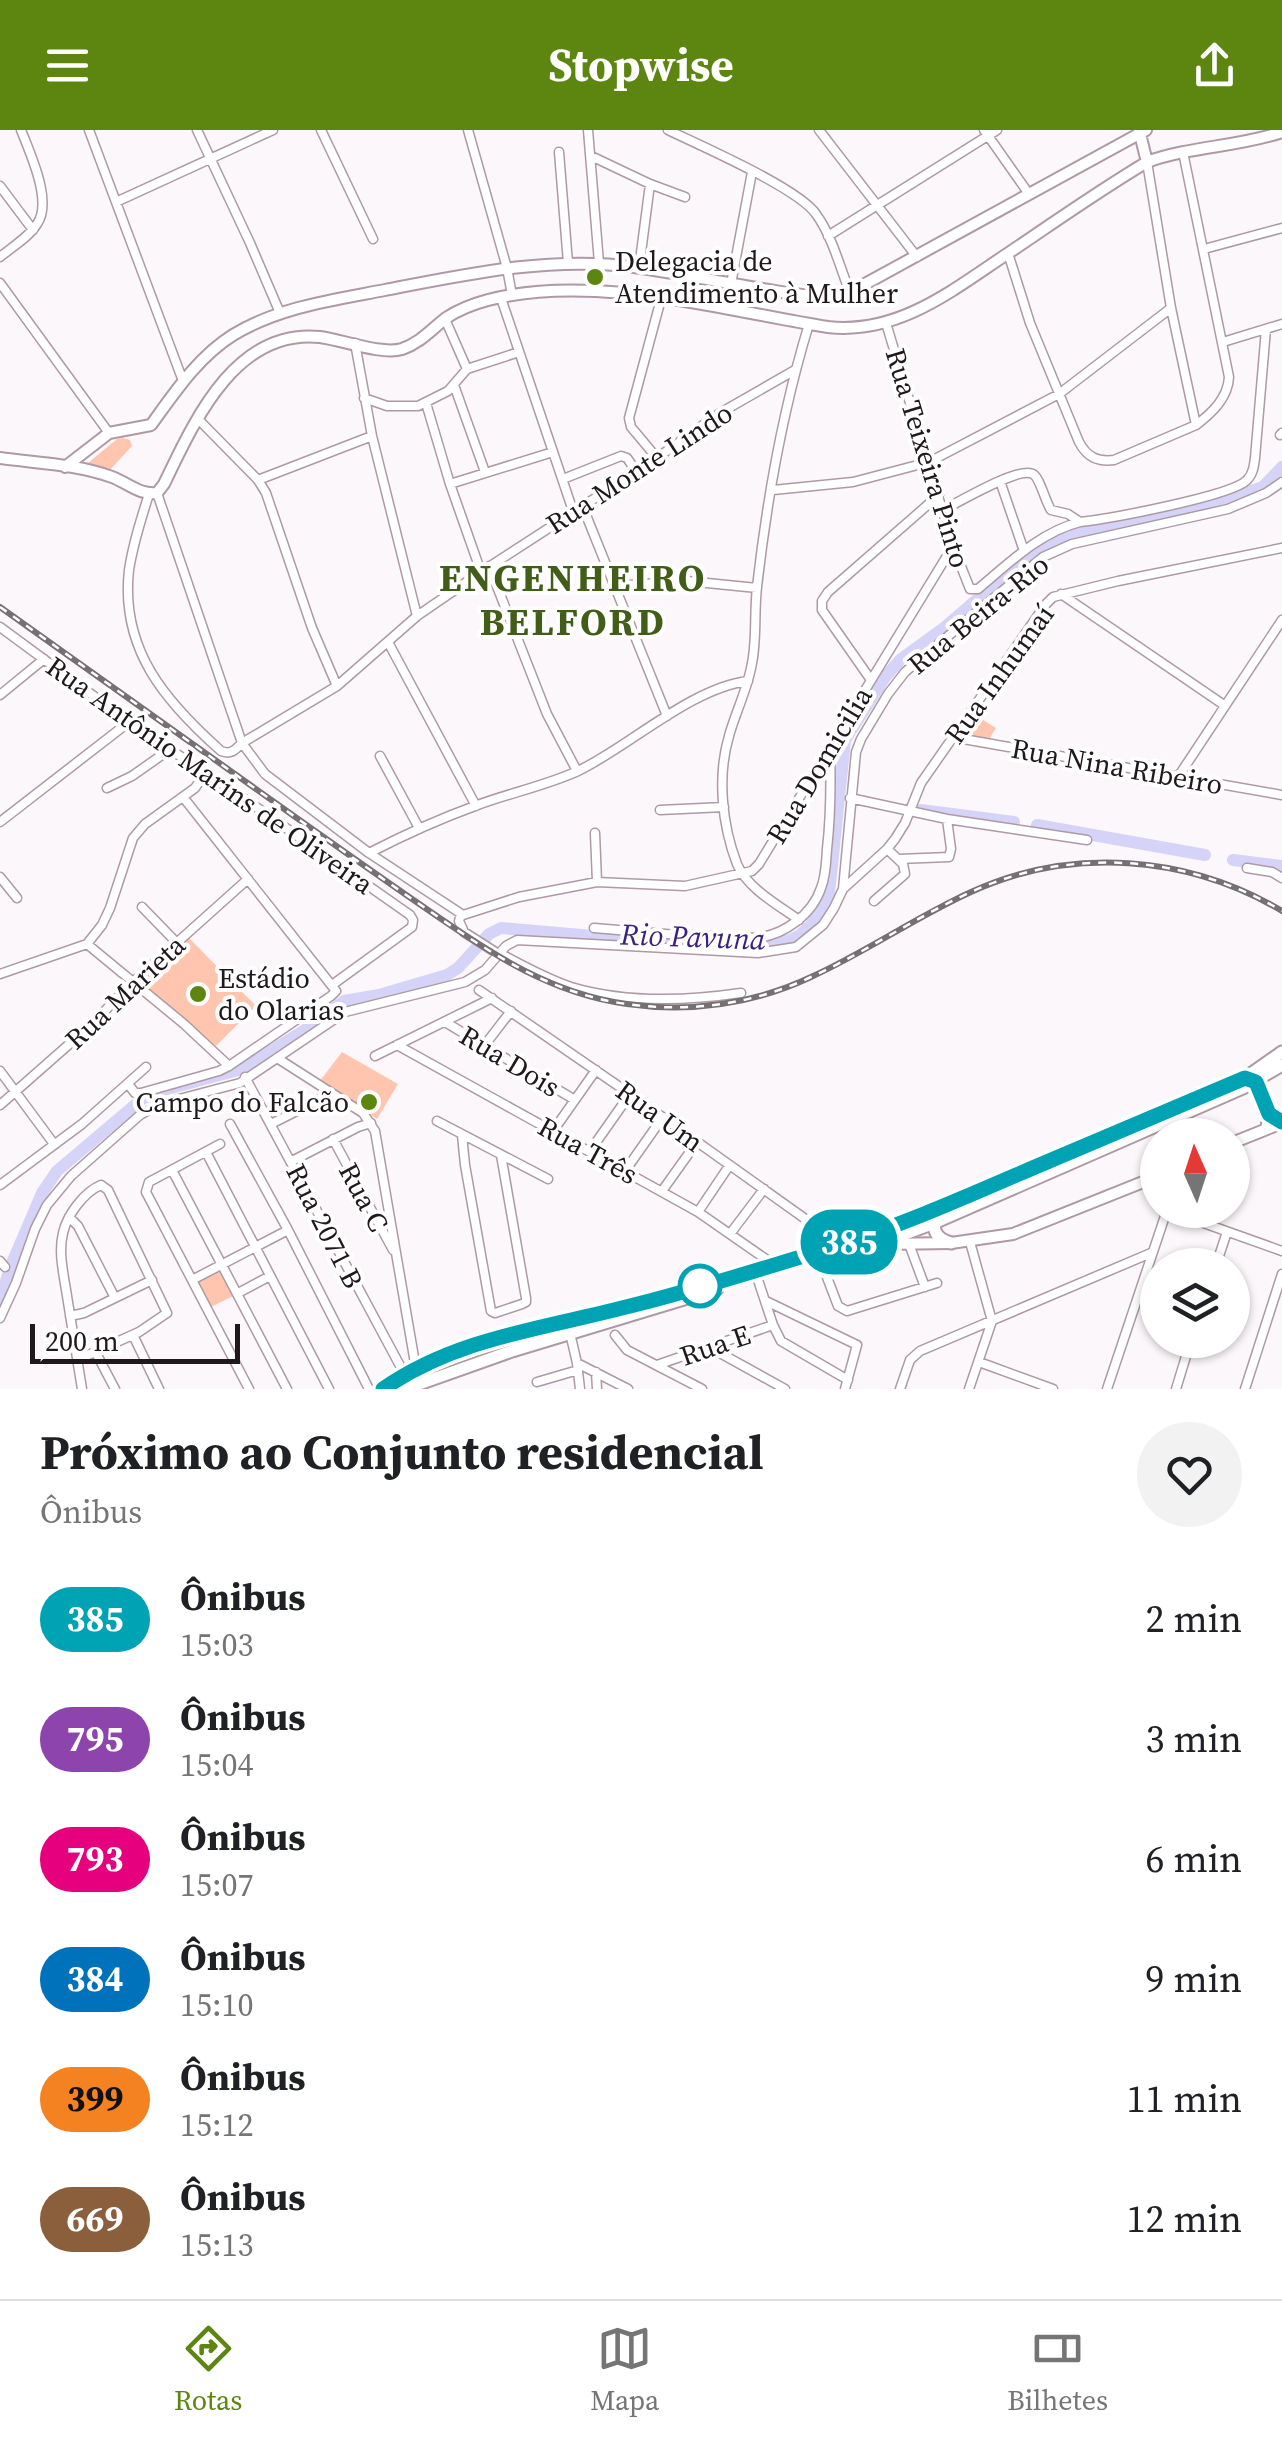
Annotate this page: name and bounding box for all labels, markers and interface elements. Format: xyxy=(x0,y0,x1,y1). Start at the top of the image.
text: Stopwise xyxy=(548,34,734,96)
icon: menu xyxy=(40,38,95,93)
icon: share xyxy=(1187,38,1242,93)
place label: Delegacia de Atendimento à Mulher xyxy=(615,242,898,312)
marker: Delegacia de Atendimento à Mulher xyxy=(584,266,606,288)
street label: Rua Teixeira Pinto xyxy=(877,344,979,572)
street label: Rua Monte Lindo xyxy=(538,393,740,543)
street label: Rua Beira-Rio xyxy=(899,545,1057,683)
district label: ENGENHEIRO BELFORD xyxy=(439,552,707,648)
street label: Rua Inhumaí xyxy=(936,597,1062,751)
street label: Rua Antônio Marins de Oliveira xyxy=(39,647,382,903)
street label: Rua Domicilia xyxy=(757,679,881,851)
street label: Rua Nina Ribeiro xyxy=(1008,729,1226,803)
water label: Rio Pavuna xyxy=(619,913,767,960)
street label: Rua Marieta xyxy=(57,926,194,1058)
place label: Estádio do Olarias xyxy=(218,959,344,1029)
marker: Estádio do Olarias xyxy=(187,983,209,1005)
street label: Rua Dois xyxy=(453,1016,567,1106)
street label: Rua Um xyxy=(608,1071,712,1161)
place label: Campo do Falcão xyxy=(135,1083,349,1121)
marker: Campo do Falcão xyxy=(358,1091,380,1113)
street label: Rua Três xyxy=(531,1107,645,1193)
north arrow xyxy=(1140,1118,1250,1228)
map controls xyxy=(1140,1118,1250,1358)
street label: Rua C xyxy=(330,1156,398,1238)
street label: Rua 2071 B xyxy=(277,1157,373,1295)
line badge: 385 xyxy=(792,1210,906,1274)
text: 385 xyxy=(821,1218,877,1266)
button: layers xyxy=(1140,1248,1250,1358)
unlabelled marker xyxy=(679,1265,721,1307)
street label: Rua E xyxy=(675,1315,755,1375)
scale bar xyxy=(30,1319,240,1364)
text: 200 m xyxy=(45,1322,119,1360)
text: Próximo ao Conjunto residencial xyxy=(40,1419,764,1485)
button: heart xyxy=(1137,1422,1242,1527)
text: Ônibus xyxy=(40,1490,142,1534)
text: Ônibus xyxy=(180,1571,306,1623)
text: 2 min xyxy=(1146,1593,1242,1645)
text: 385 xyxy=(67,1595,123,1643)
text: 15:03 xyxy=(180,1623,254,1667)
text: Ônibus xyxy=(180,1691,306,1743)
text: 3 min xyxy=(1146,1713,1242,1765)
text: 795 xyxy=(67,1715,123,1763)
text: 15:04 xyxy=(180,1743,254,1787)
text: Ônibus xyxy=(180,1811,306,1863)
text: 6 min xyxy=(1146,1833,1242,1885)
text: 793 xyxy=(67,1835,123,1883)
text: 15:07 xyxy=(180,1863,254,1907)
text: Ônibus xyxy=(180,1931,306,1983)
text: 9 min xyxy=(1146,1953,1242,2005)
text: 384 xyxy=(67,1955,123,2003)
text: 15:10 xyxy=(180,1983,254,2027)
text: Ônibus xyxy=(180,2051,306,2103)
text: 11 min xyxy=(1127,2073,1242,2125)
text: 399 xyxy=(67,2075,123,2123)
text: 15:12 xyxy=(180,2103,254,2147)
text: Ônibus xyxy=(180,2171,306,2223)
text: 12 min xyxy=(1127,2193,1242,2245)
text: 669 xyxy=(67,2195,123,2243)
text: 15:13 xyxy=(180,2223,254,2267)
tab: Rotas xyxy=(174,2321,242,2419)
tab: Mapa xyxy=(590,2321,659,2419)
tab: Bilhetes xyxy=(1007,2321,1108,2419)

